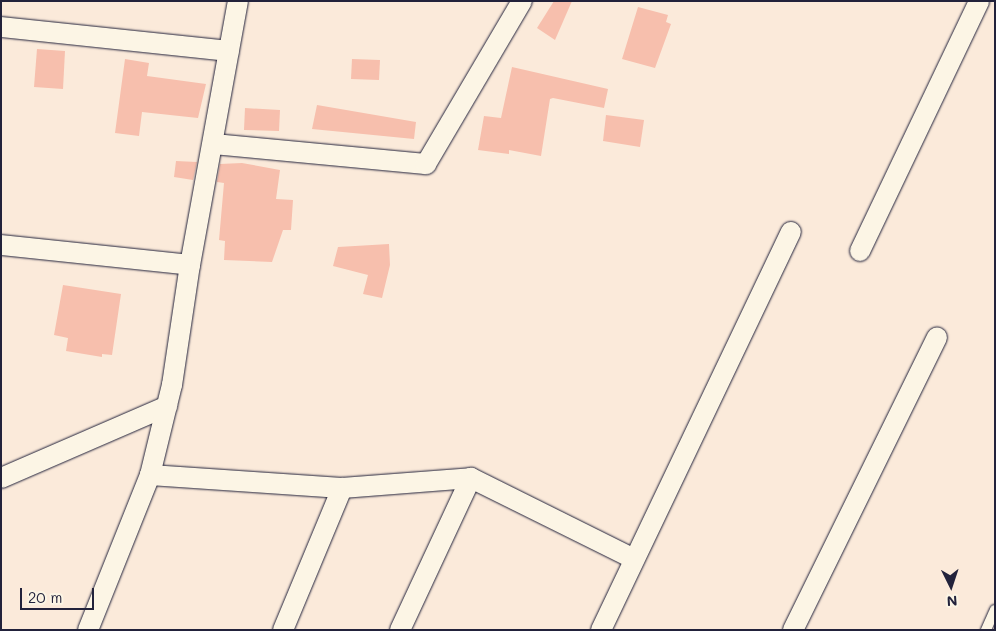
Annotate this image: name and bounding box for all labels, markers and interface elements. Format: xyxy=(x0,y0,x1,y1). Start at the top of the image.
north arrow xyxy=(926,561,976,611)
scale bar xyxy=(22,578,96,610)
text: 20 m xyxy=(28,587,62,607)
text: N xyxy=(946,592,958,611)

